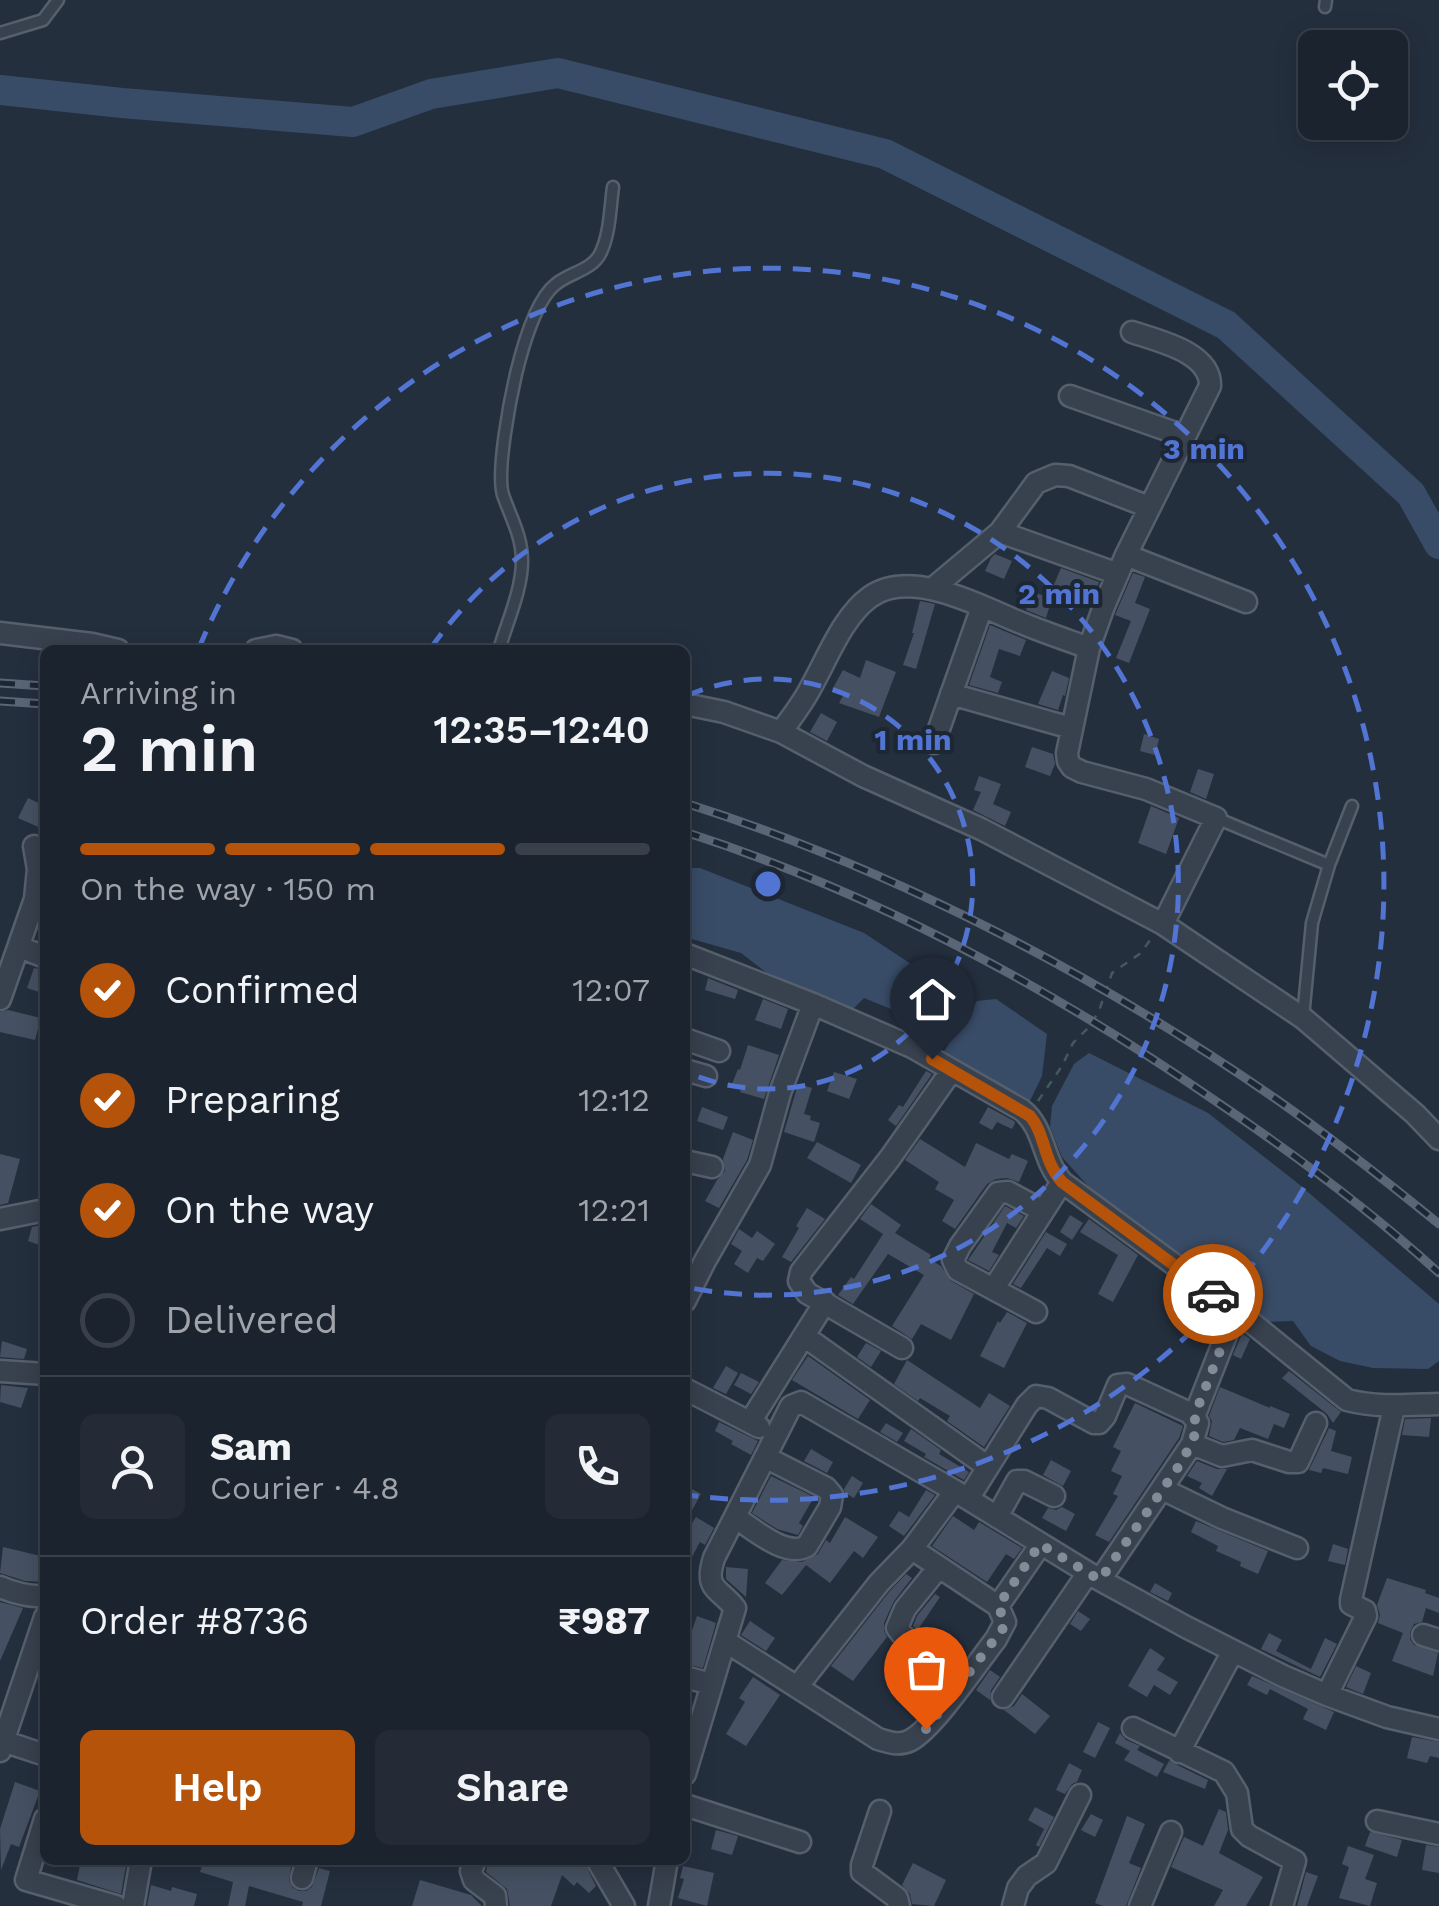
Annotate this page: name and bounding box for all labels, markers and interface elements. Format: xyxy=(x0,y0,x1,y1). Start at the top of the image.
map controls xyxy=(1298,30,1408,140)
button: locate xyxy=(1298,30,1408,140)
text: 3 min xyxy=(1163,431,1245,466)
text: 2 min xyxy=(1018,576,1100,611)
text: Arriving in xyxy=(80,674,237,712)
text: 12:35–12:40 xyxy=(434,708,650,752)
text: 2 min xyxy=(80,711,258,787)
text: 1 min xyxy=(874,722,952,757)
centre of rings xyxy=(750,866,786,902)
text: On the way · 150 m xyxy=(80,870,376,908)
pin xyxy=(890,957,975,1060)
icon: check xyxy=(80,963,135,1018)
text: Confirmed xyxy=(165,968,360,1012)
text: 12:07 xyxy=(572,971,650,1009)
icon: home xyxy=(905,972,960,1027)
icon: check xyxy=(80,1073,135,1128)
text: Preparing xyxy=(165,1078,340,1122)
text: 12:12 xyxy=(578,1081,650,1119)
icon: check xyxy=(80,1183,135,1238)
text: On the way xyxy=(165,1188,374,1232)
text: 12:21 xyxy=(578,1191,650,1229)
courier xyxy=(1163,1244,1263,1344)
icon: car xyxy=(1186,1267,1241,1322)
text: Delivered xyxy=(165,1298,338,1342)
button: person xyxy=(80,1414,185,1519)
button: phone xyxy=(545,1414,650,1519)
text: Sam xyxy=(210,1425,292,1469)
text: Courier · 4.8 xyxy=(210,1469,400,1507)
text: Order #8736 xyxy=(80,1599,309,1643)
text: ₹987 xyxy=(558,1599,650,1643)
pin xyxy=(884,1627,969,1730)
icon: bag xyxy=(899,1642,954,1697)
button: Help xyxy=(80,1730,355,1845)
button: Share xyxy=(375,1730,650,1845)

